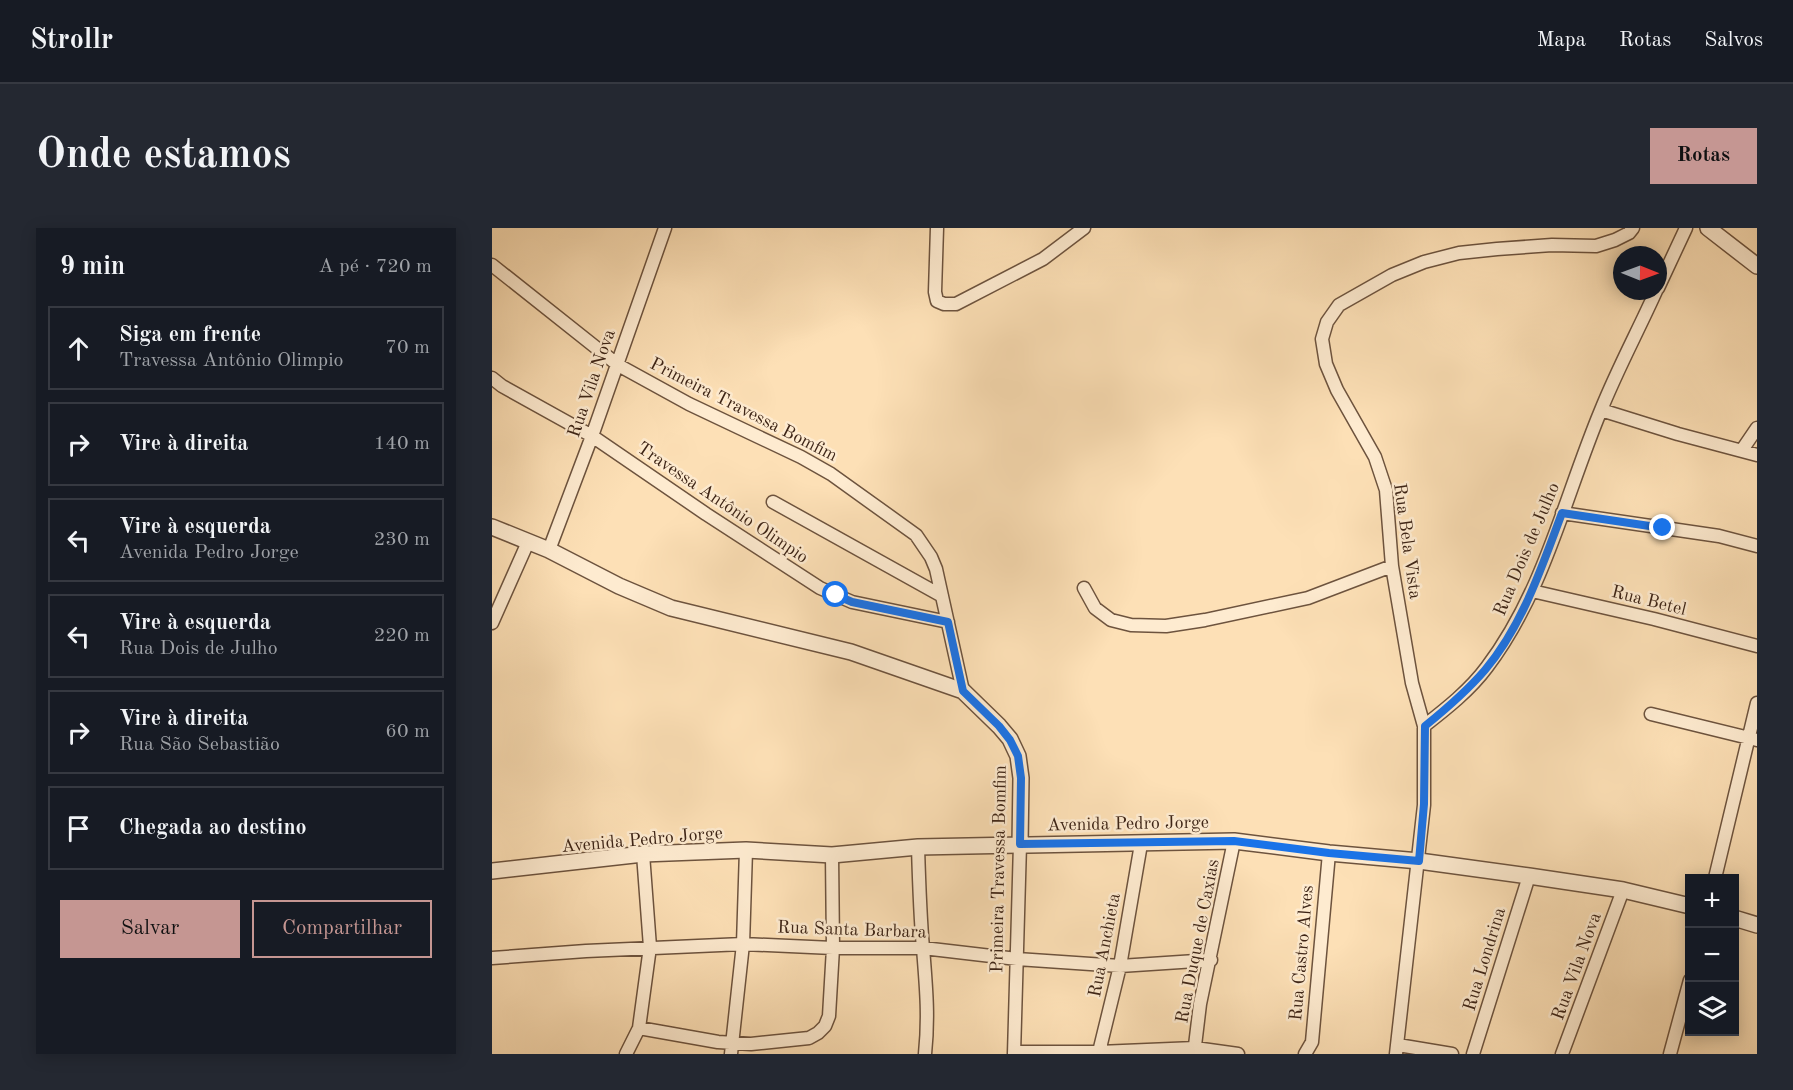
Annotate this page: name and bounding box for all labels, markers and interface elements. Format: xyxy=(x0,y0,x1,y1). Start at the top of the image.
text: Strollr xyxy=(30,27,113,55)
text: Mapa xyxy=(1537,30,1586,51)
text: Rotas xyxy=(1619,30,1671,51)
text: Salvos xyxy=(1704,30,1763,51)
button: Rotas xyxy=(1650,128,1757,184)
text: Onde estamos xyxy=(36,135,291,177)
north arrow xyxy=(1613,246,1667,300)
text: 9 min xyxy=(60,254,125,280)
text: A pé · 720 m xyxy=(318,257,432,277)
text: Siga em frente xyxy=(119,324,261,346)
street label: Rua Vila Nova xyxy=(565,327,619,440)
icon: ahead xyxy=(62,332,95,365)
text: 70 m xyxy=(385,338,430,358)
text: Travessa Antônio Olimpio xyxy=(119,351,343,371)
street label: Primeira Travessa Bomfim xyxy=(647,355,840,465)
icon: right xyxy=(62,428,95,461)
text: Vire à direita xyxy=(119,433,249,455)
text: 140 m xyxy=(374,434,430,454)
street label: Travessa Antônio Olimpio xyxy=(634,439,811,567)
street label: Rua Dois de Julho xyxy=(1491,480,1563,619)
street label: Rua Bela Vista xyxy=(1390,482,1424,600)
route end xyxy=(1649,514,1675,540)
text: Vire à esquerda xyxy=(119,516,271,538)
icon: left xyxy=(62,524,95,557)
text: 230 m xyxy=(374,530,430,550)
text: Avenida Pedro Jorge xyxy=(119,543,299,563)
route start xyxy=(822,581,848,607)
street label: Rua Betel xyxy=(1609,583,1688,619)
text: Vire à esquerda xyxy=(119,612,271,634)
icon: left xyxy=(62,620,95,653)
text: 220 m xyxy=(374,626,430,646)
text: Rua Dois de Julho xyxy=(119,639,278,659)
text: Vire à direita xyxy=(119,708,249,730)
icon: right xyxy=(62,716,95,749)
text: 60 m xyxy=(385,722,430,742)
text: Rua São Sebastião xyxy=(119,735,280,755)
street label: Primeira Travessa Bomfim xyxy=(988,765,1010,973)
icon: arrive xyxy=(62,812,95,845)
street label: Avenida Pedro Jorge xyxy=(1047,814,1209,834)
text: Chegada ao destino xyxy=(119,817,307,839)
street label: Avenida Pedro Jorge xyxy=(561,824,723,856)
street label: Rua Duque de Caxias xyxy=(1173,858,1223,1025)
map controls xyxy=(1685,874,1739,1036)
button: + xyxy=(1685,874,1739,928)
street label: Rua Castro Alves xyxy=(1287,884,1317,1022)
street label: Rua Anchieta xyxy=(1086,891,1124,999)
button: Salvar xyxy=(60,900,240,958)
button: Compartilhar xyxy=(252,900,432,958)
street label: Rua Londrina xyxy=(1461,905,1509,1013)
street label: Rua Vila Nova xyxy=(1549,910,1605,1023)
street label: Rua Santa Barbara xyxy=(777,918,927,942)
button: − xyxy=(1685,928,1739,982)
button: layers xyxy=(1685,982,1739,1036)

